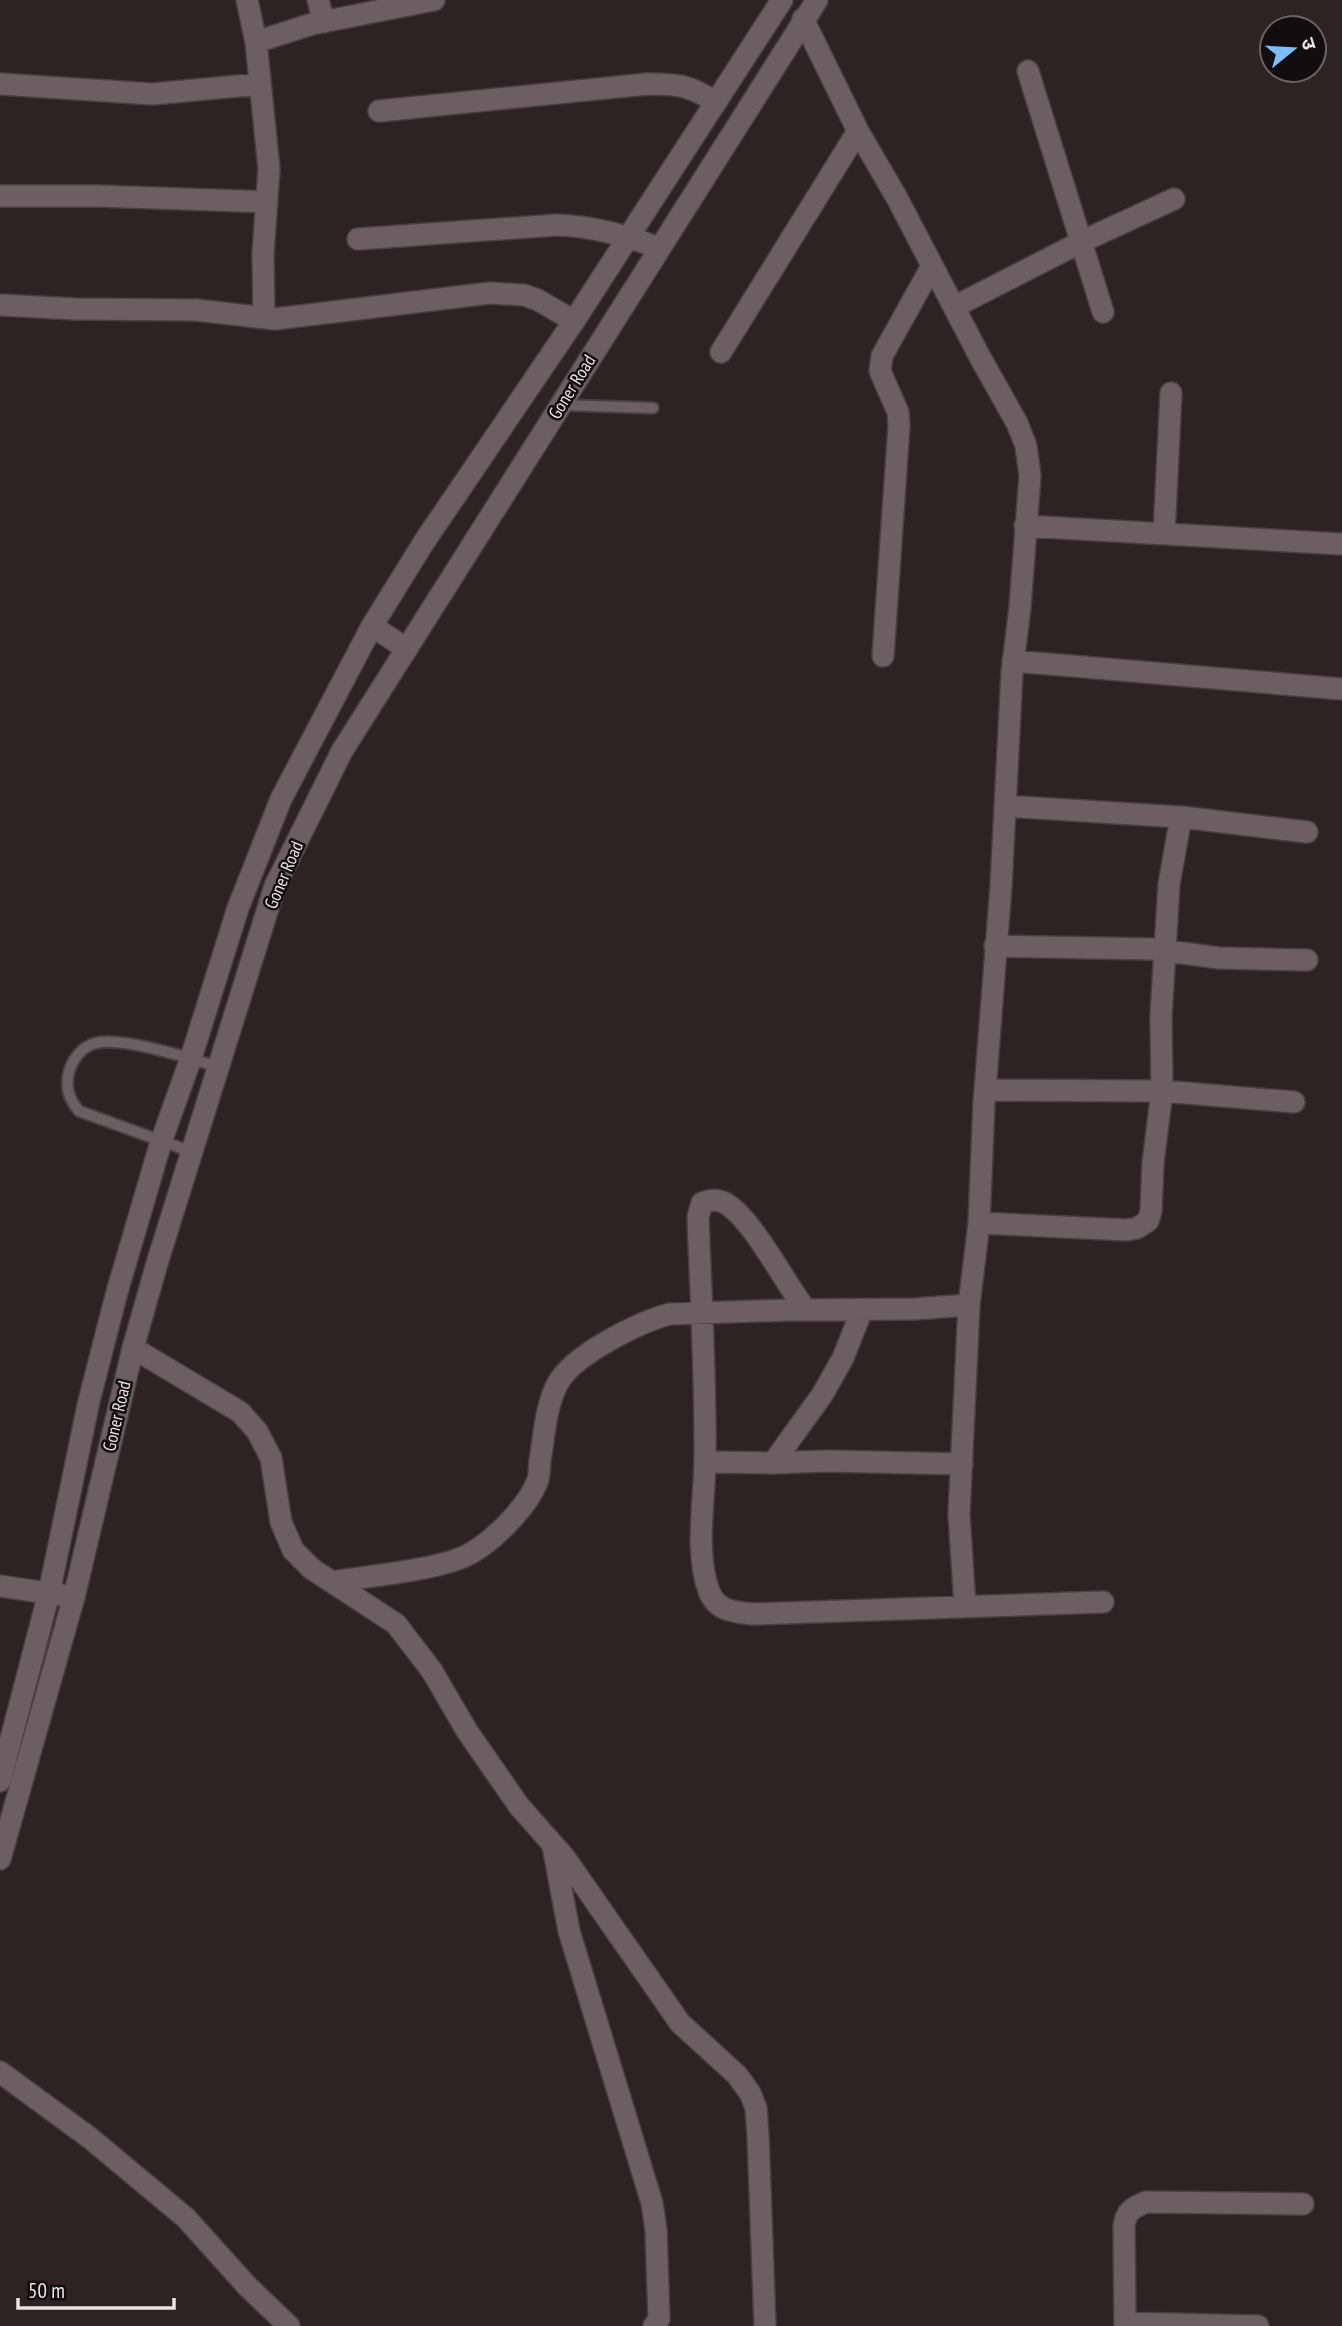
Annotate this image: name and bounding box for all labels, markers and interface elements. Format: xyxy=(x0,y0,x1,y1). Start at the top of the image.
north arrow xyxy=(1258,14,1328,84)
text: उ xyxy=(1296,35,1323,54)
street label: Goner Road xyxy=(543,350,600,423)
street label: Goner Road xyxy=(259,837,308,912)
street label: Goner Road xyxy=(97,1378,136,1453)
scale bar xyxy=(18,2266,173,2310)
text: 50 m xyxy=(28,2277,65,2304)

